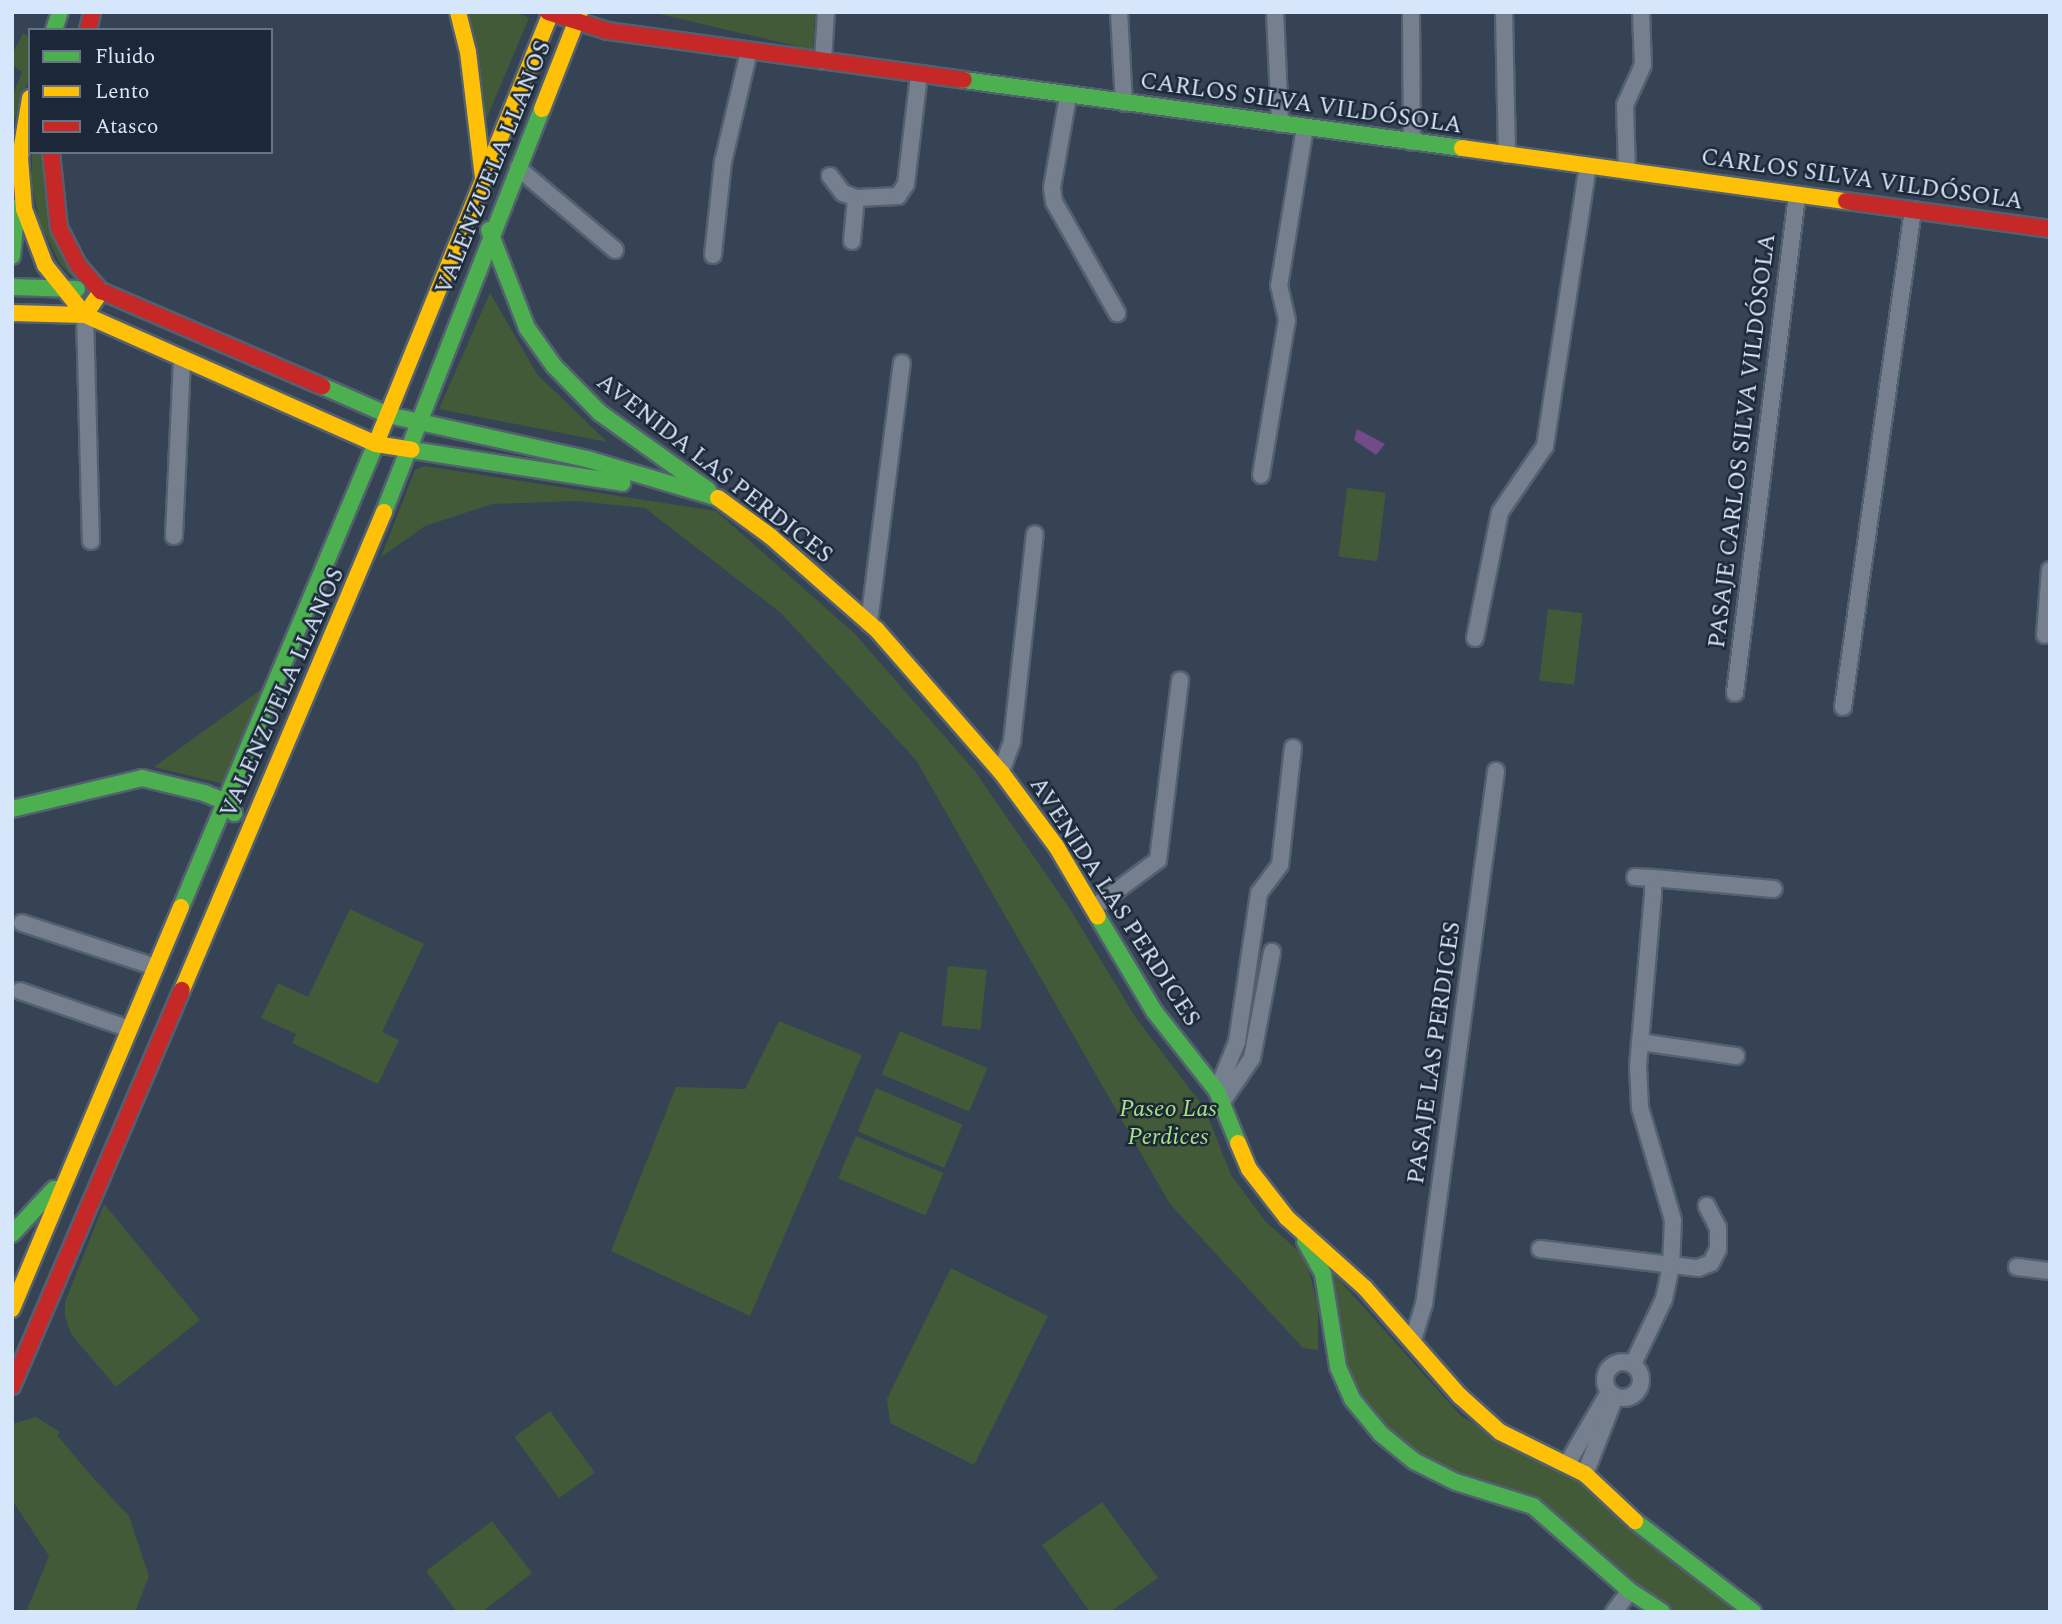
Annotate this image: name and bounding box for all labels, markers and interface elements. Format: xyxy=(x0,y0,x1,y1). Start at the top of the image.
legend xyxy=(28,28,273,154)
street label: VALENZUELA LLANOS xyxy=(430,37,558,299)
text: Fluido xyxy=(95,41,155,73)
street label: CARLOS SILVA VILDÓSOLA xyxy=(1138,67,1464,141)
text: Lento xyxy=(95,76,149,108)
text: Atasco xyxy=(95,111,158,143)
street label: CARLOS SILVA VILDÓSOLA xyxy=(1699,143,2025,217)
street label: PASAJE CARLOS SILVA VILDÓSOLA xyxy=(1703,232,1783,650)
street label: AVENIDA LAS PERDICES xyxy=(590,368,838,570)
street label: VALENZUELA LLANOS xyxy=(215,563,351,823)
street label: AVENIDA LAS PERDICES xyxy=(1022,772,1206,1032)
street label: PASAJE LAS PERDICES xyxy=(1402,920,1468,1186)
park label: Paseo Las Perdices xyxy=(1119,1096,1217,1152)

